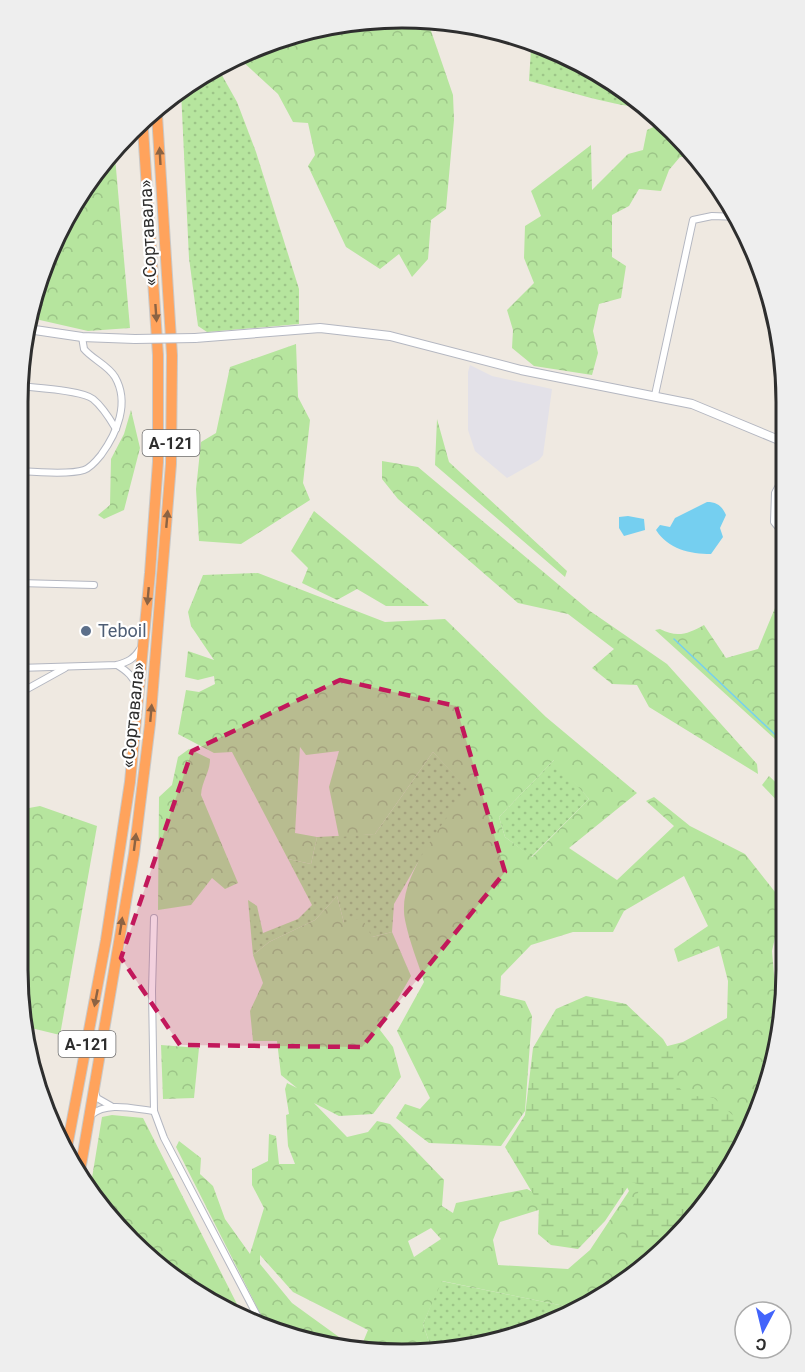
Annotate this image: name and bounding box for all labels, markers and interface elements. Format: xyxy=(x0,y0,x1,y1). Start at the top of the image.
one-way arrow xyxy=(155,147,164,166)
street label: «Сортавала» xyxy=(134,179,161,287)
one-way arrow xyxy=(151,303,160,322)
road number: А-121 xyxy=(142,430,200,456)
one-way arrow xyxy=(162,509,171,528)
one-way arrow xyxy=(143,587,153,606)
place label: Teboil xyxy=(98,620,147,641)
marker: Teboil xyxy=(79,624,93,638)
street label: «Сортавала» xyxy=(116,661,149,769)
one-way arrow xyxy=(146,704,156,723)
one-way arrow xyxy=(130,833,140,852)
one-way arrow xyxy=(117,916,126,935)
one-way arrow xyxy=(91,989,100,1008)
road number: А-121 xyxy=(58,1031,116,1057)
north arrow xyxy=(733,1300,793,1360)
text: С xyxy=(755,1334,768,1354)

